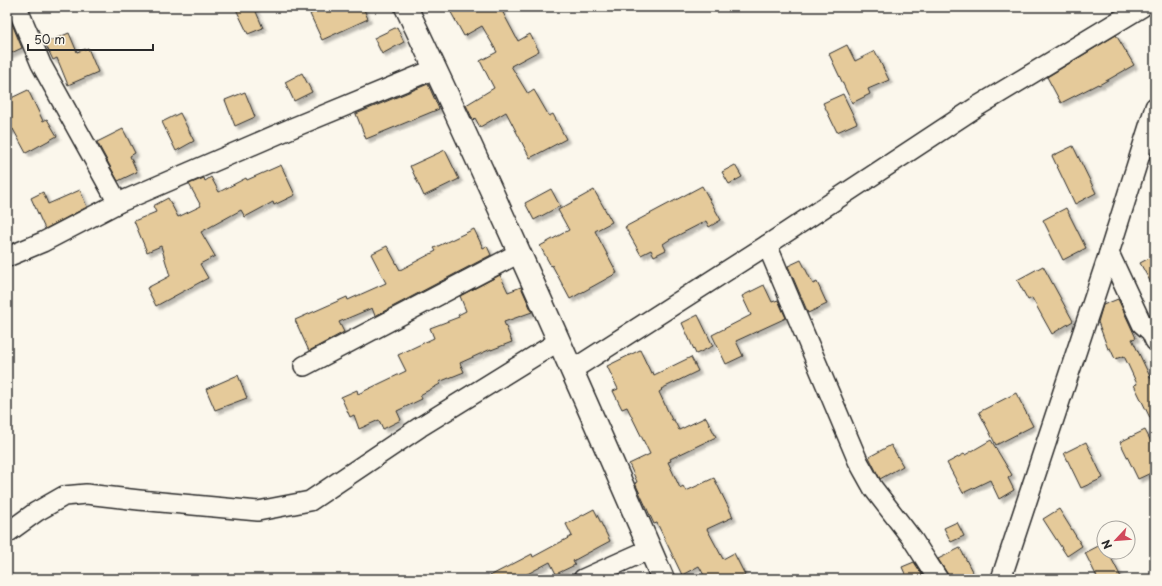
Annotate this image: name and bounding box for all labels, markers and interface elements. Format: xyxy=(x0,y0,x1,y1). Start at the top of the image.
scale bar xyxy=(28,26,153,52)
text: 50 m xyxy=(34,30,65,48)
north arrow xyxy=(1096,520,1136,560)
text: N xyxy=(1097,537,1116,552)

